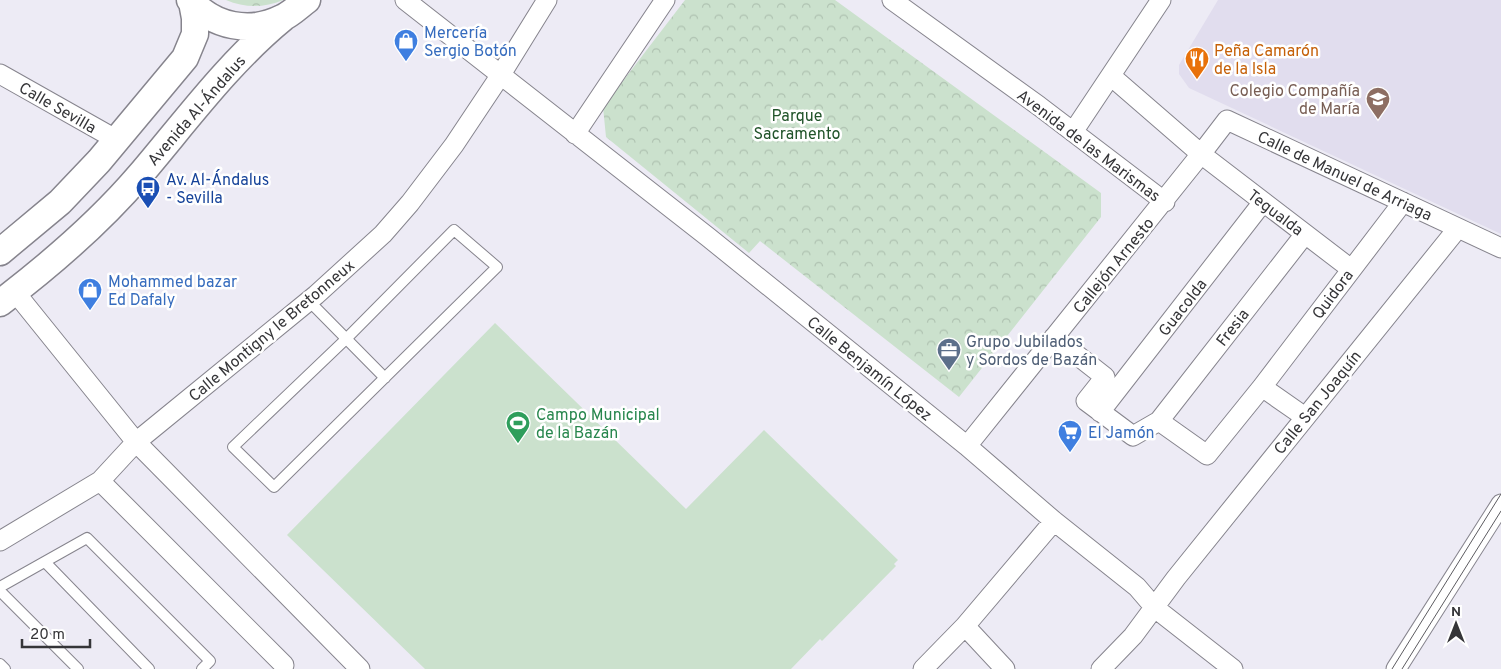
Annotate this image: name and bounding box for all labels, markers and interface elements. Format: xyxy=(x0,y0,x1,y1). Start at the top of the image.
place label: Mercería Sergio Botón xyxy=(424,24,517,62)
shop icon: Mercería Sergio Botón xyxy=(393,28,419,62)
place label: Peña Camarón de la Isla xyxy=(1214,42,1319,80)
restaurant icon: Peña Camarón de la Isla xyxy=(1184,46,1210,80)
street label: Avenida Al-Ándalus xyxy=(143,51,251,171)
street label: Calle Sevilla xyxy=(15,79,99,139)
place label: Colegio Compañía de María xyxy=(1229,82,1360,120)
street label: Avenida de las Marismas xyxy=(1012,86,1164,207)
school or university icon: Colegio Compañía de María xyxy=(1365,86,1391,120)
park label: Parque Sacramento xyxy=(754,107,841,145)
street label: Calle de Manuel de Arriaga xyxy=(1254,127,1435,226)
place label: Av. Al-Ándalus - Sevilla xyxy=(166,169,269,209)
bus stop icon: Av. Al-Ándalus - Sevilla xyxy=(135,175,161,209)
street label: Tegualda xyxy=(1243,186,1307,241)
street label: Callejón Arnesto xyxy=(1070,214,1159,318)
street label: Calle Montigny le Bretonneux xyxy=(185,256,359,407)
street label: Quidora xyxy=(1308,266,1359,324)
place label: Mohammed bazar Ed Dafaly xyxy=(108,273,237,311)
street label: Guacolda xyxy=(1155,275,1212,341)
shop icon: Mohammed bazar Ed Dafaly xyxy=(77,277,103,311)
street label: Fresia xyxy=(1213,306,1254,351)
street label: Calle Benjamín López xyxy=(802,313,935,426)
place label: Grupo Jubilados y Sordos de Bazán xyxy=(966,333,1097,371)
office icon: Grupo Jubilados y Sordos de Bazán xyxy=(936,337,962,371)
street label: Calle San Joaquín xyxy=(1270,347,1367,459)
place label: Campo Municipal de la Bazán xyxy=(536,406,660,444)
sports icon: Campo Municipal de la Bazán xyxy=(505,410,531,444)
supermarket icon: El Jamón xyxy=(1057,419,1083,453)
place label: El Jamón xyxy=(1088,424,1155,444)
north arrow xyxy=(1431,599,1481,649)
text: N xyxy=(1451,604,1461,621)
scale bar xyxy=(22,616,90,648)
text: 20 m xyxy=(30,626,65,645)

